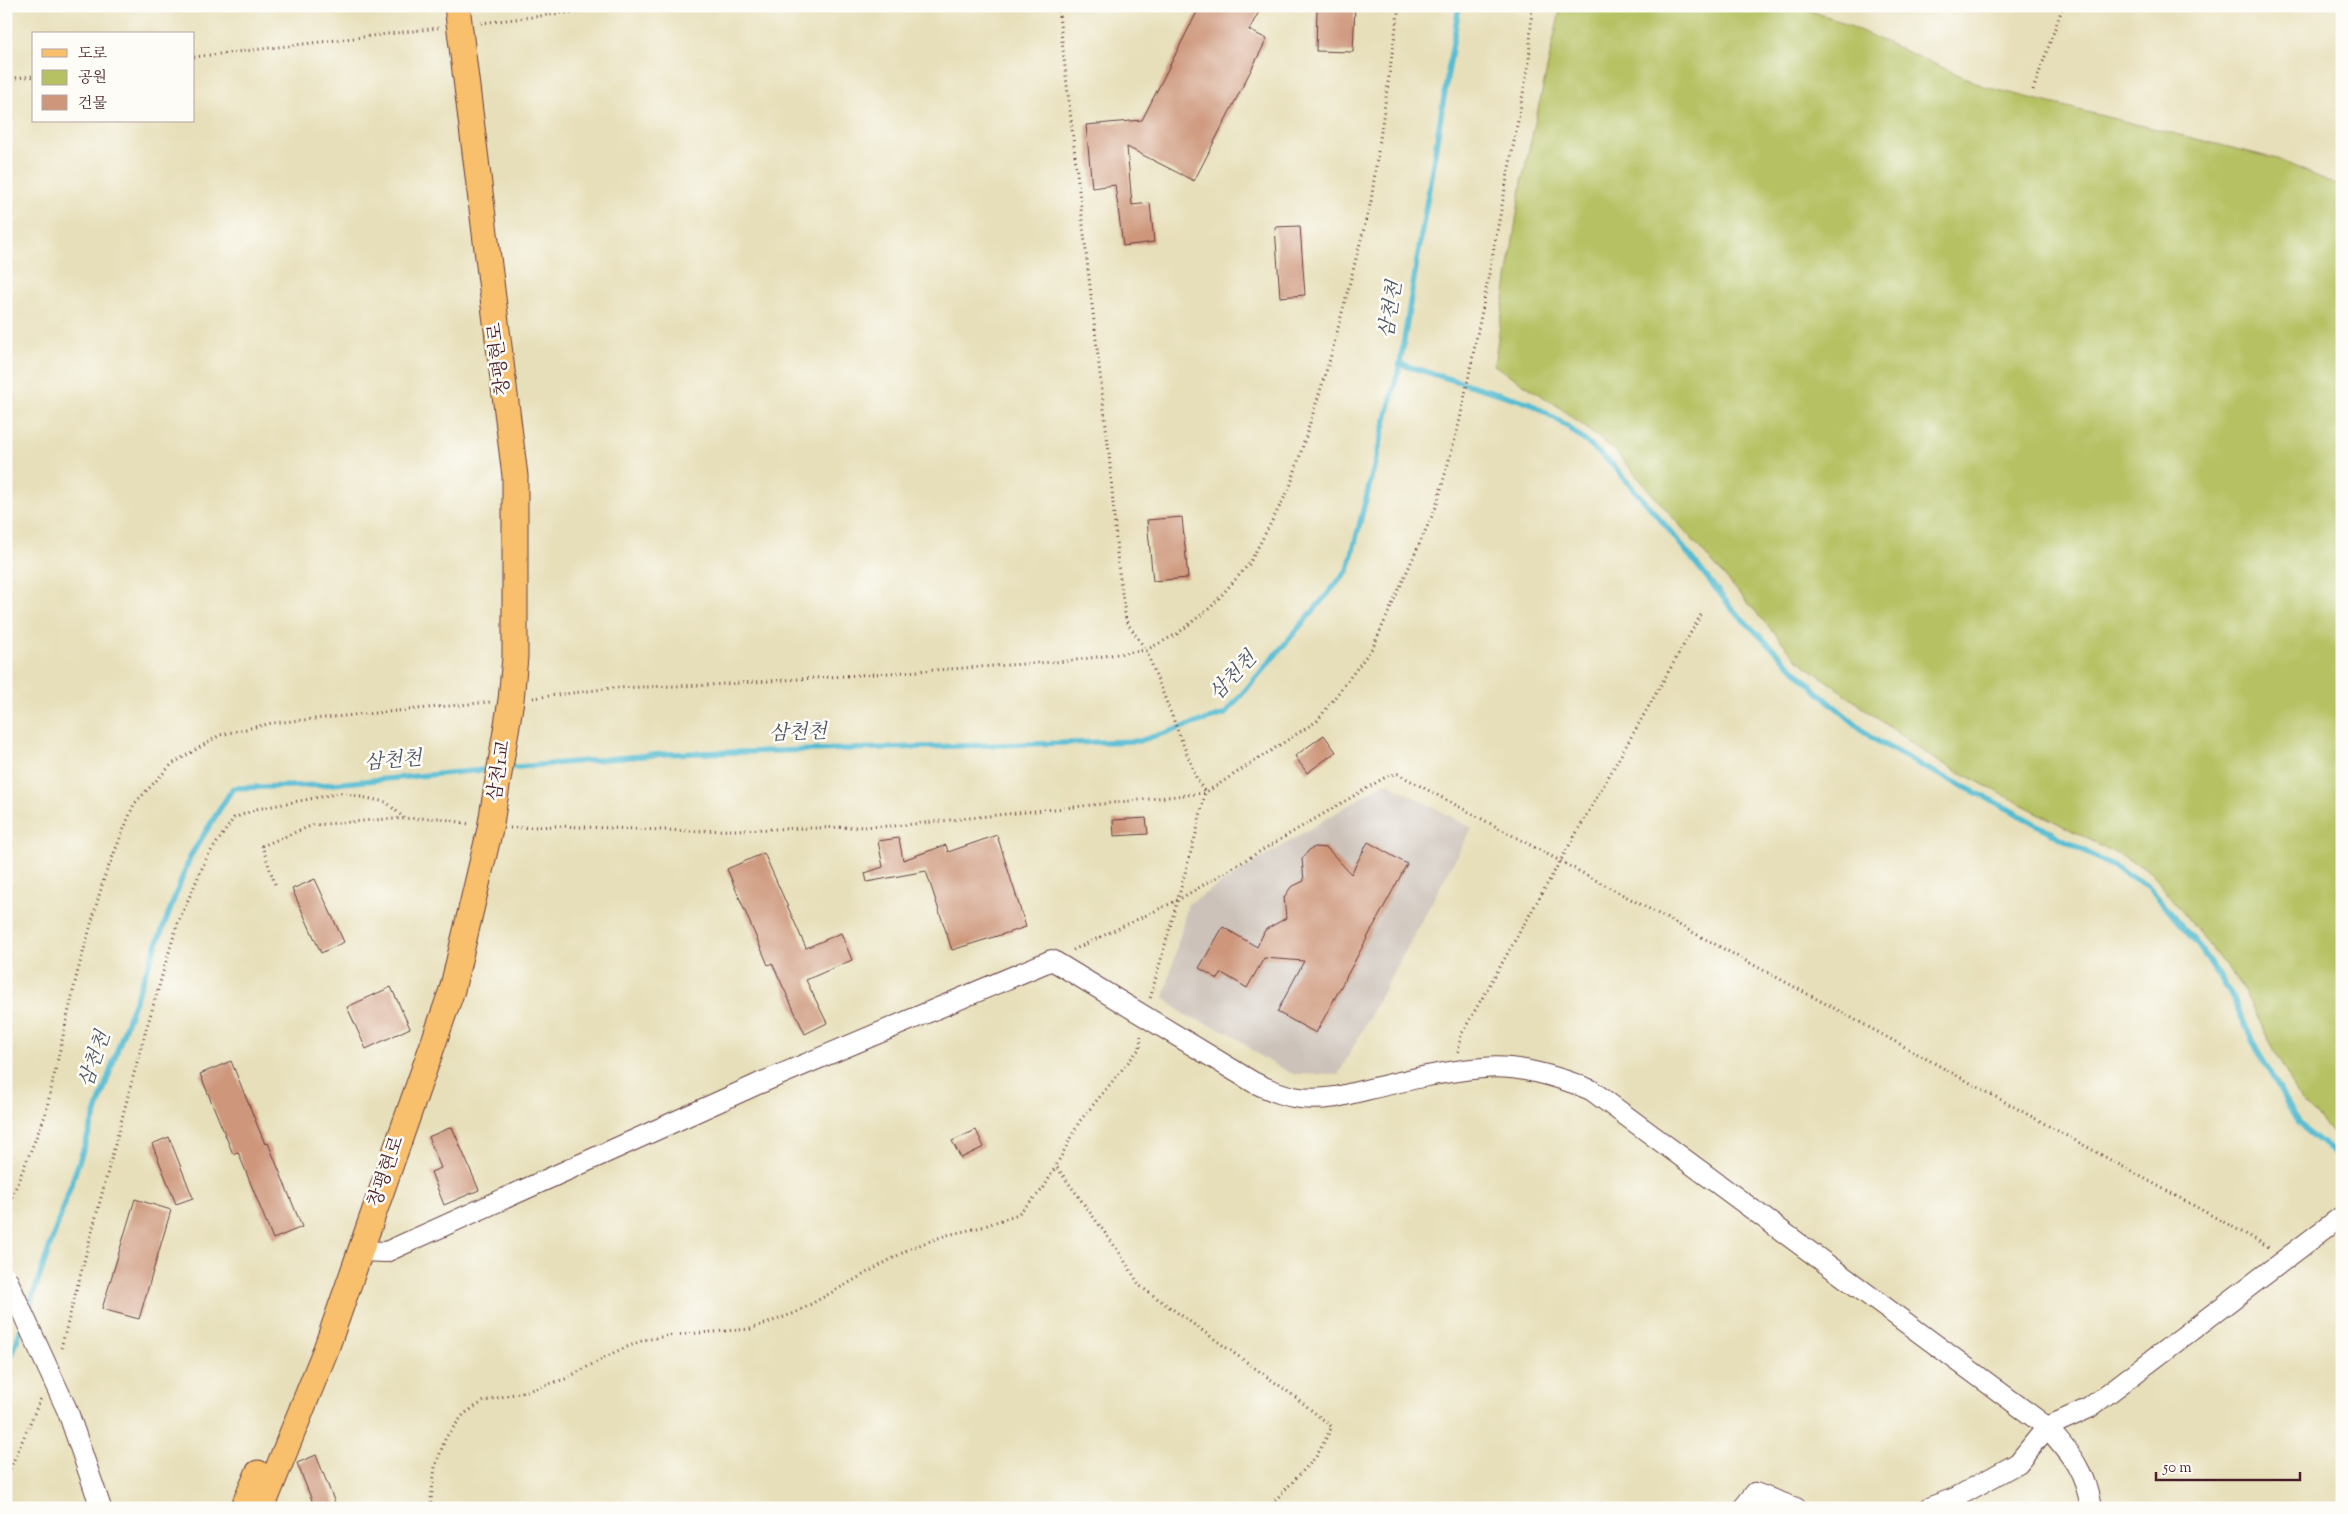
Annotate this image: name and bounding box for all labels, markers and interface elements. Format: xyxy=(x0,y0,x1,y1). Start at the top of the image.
legend xyxy=(32,32,195,122)
text: 도로 xyxy=(78,44,107,65)
text: 공원 xyxy=(78,68,107,89)
text: 건물 xyxy=(78,94,107,115)
water label: 삼천천 xyxy=(1373,277,1411,341)
street label: 창평현로 xyxy=(482,321,518,397)
water label: 삼천천 xyxy=(1204,645,1266,708)
water label: 삼천천 xyxy=(769,718,829,750)
street label: 삼천1교 xyxy=(482,739,518,803)
water label: 삼천천 xyxy=(363,745,425,779)
water label: 삼천천 xyxy=(73,1026,120,1092)
street label: 창평현로 xyxy=(362,1133,412,1211)
scale bar xyxy=(2156,1449,2299,1481)
text: 50 m xyxy=(2162,1458,2192,1479)

